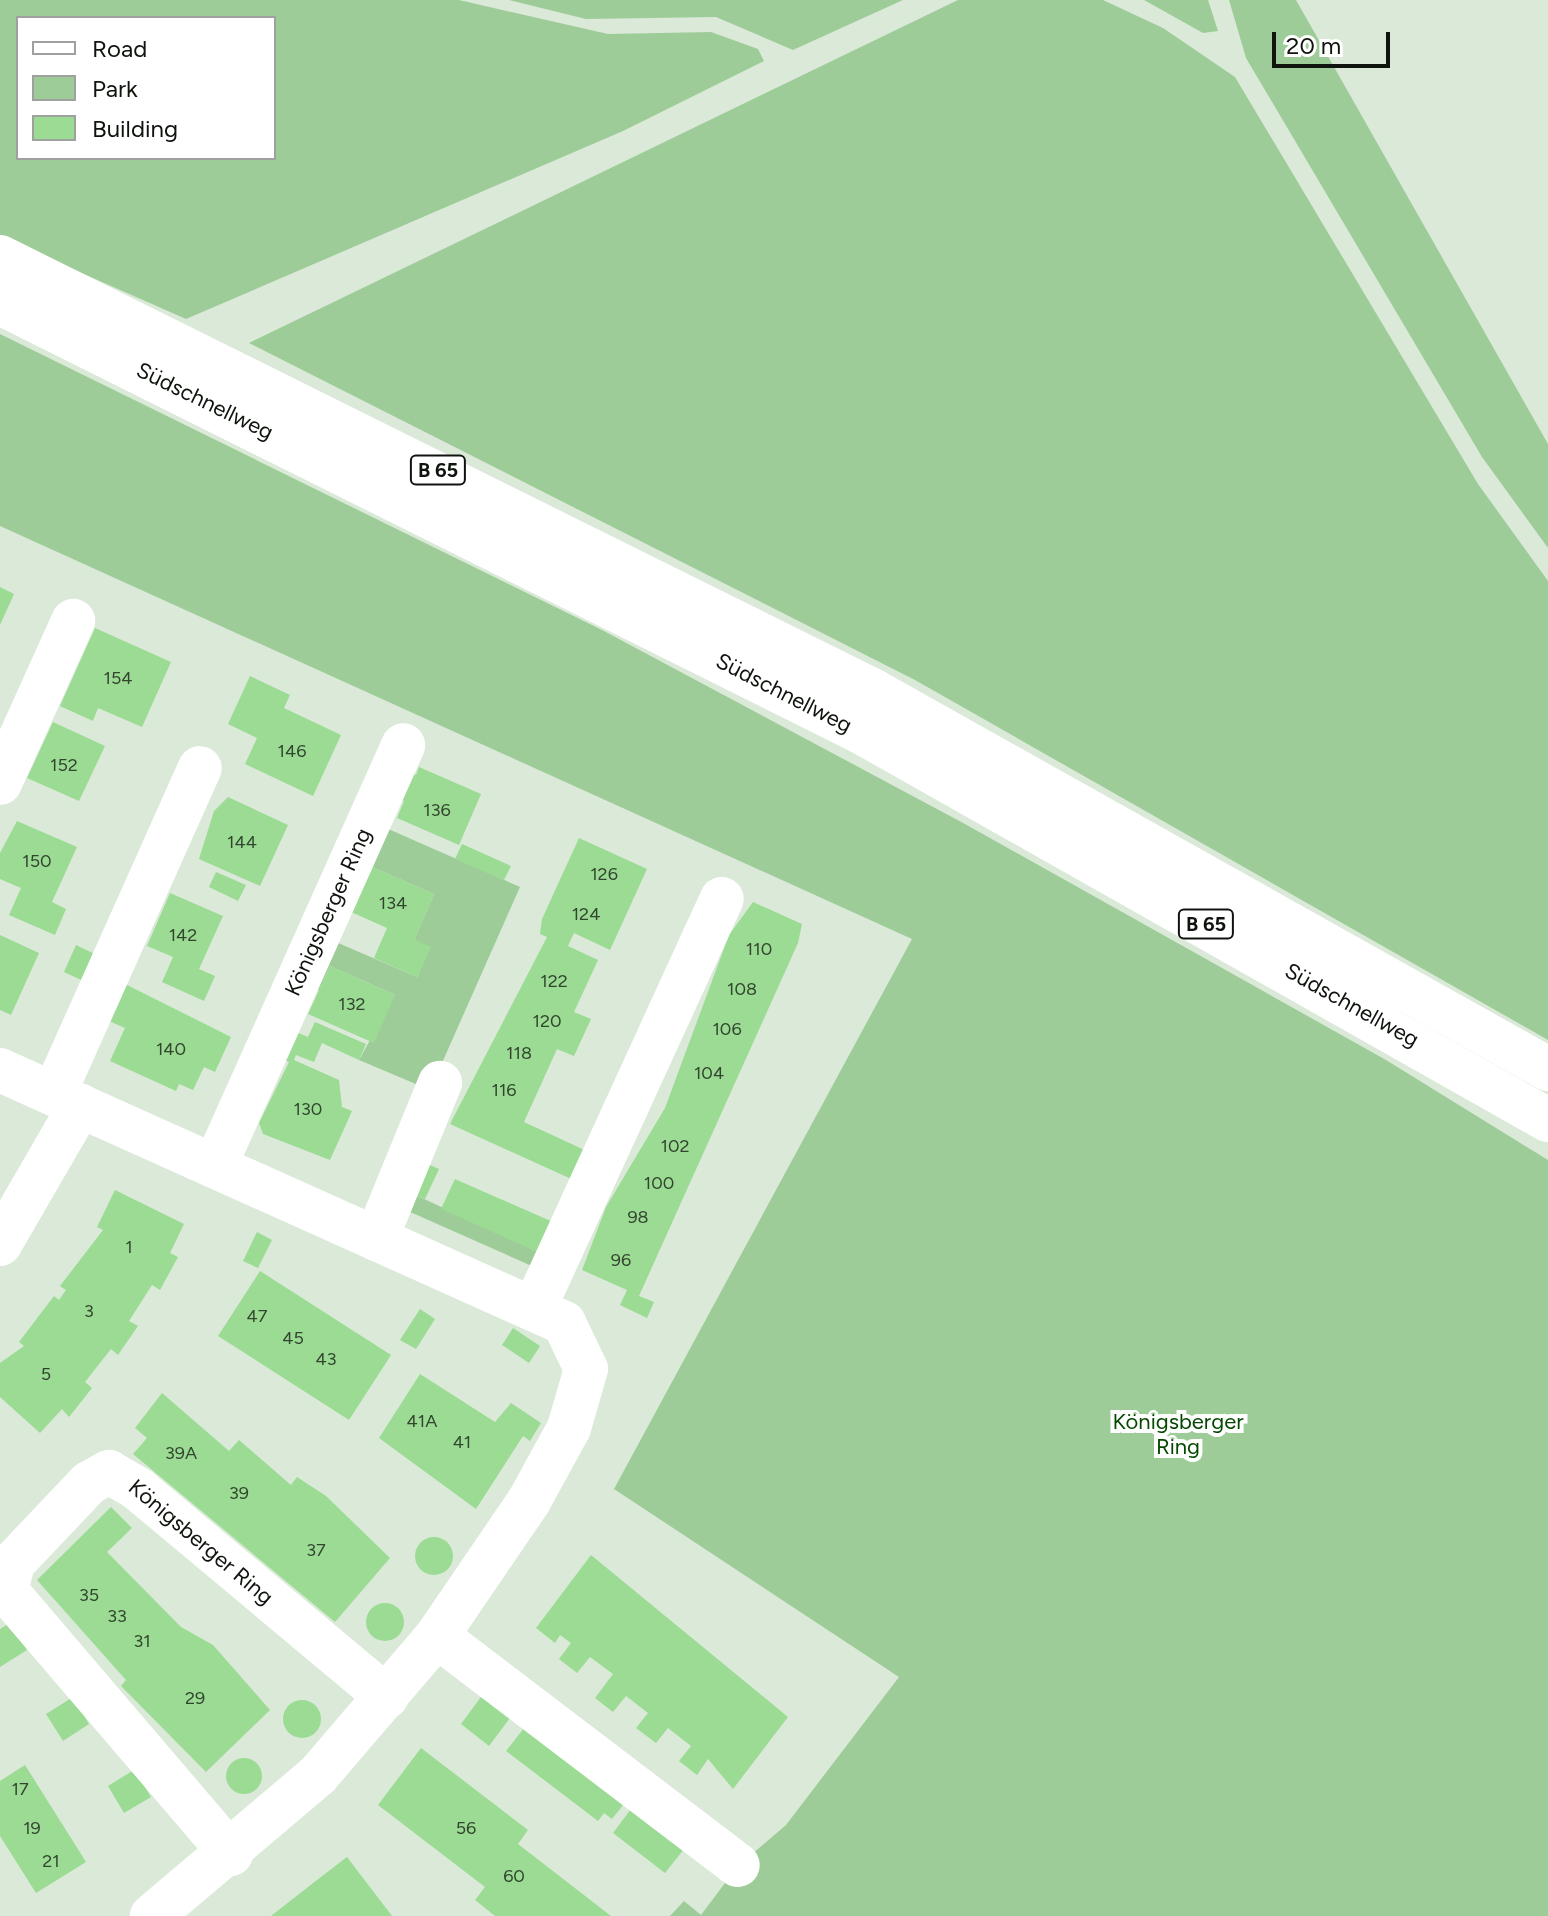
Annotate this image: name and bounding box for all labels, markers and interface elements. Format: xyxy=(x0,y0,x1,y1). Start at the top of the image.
legend xyxy=(16,16,276,160)
scale bar xyxy=(1276,16,1394,66)
text: 20 m xyxy=(1286,31,1341,60)
text: Road xyxy=(92,34,147,63)
text: Park xyxy=(92,74,138,103)
text: Building xyxy=(92,114,178,143)
street label: Südschnellweg xyxy=(132,356,278,446)
road number: B 65 xyxy=(408,454,468,486)
street label: Südschnellweg xyxy=(712,647,856,739)
house number: 154 xyxy=(104,667,132,689)
house number: 146 xyxy=(278,740,306,762)
house number: 152 xyxy=(50,754,78,776)
house number: 136 xyxy=(423,799,451,821)
street label: Königsberger Ring xyxy=(279,824,377,1000)
house number: 144 xyxy=(227,831,257,853)
house number: 150 xyxy=(22,850,52,872)
house number: 126 xyxy=(590,863,618,885)
house number: 134 xyxy=(379,892,407,914)
house number: 124 xyxy=(572,903,600,925)
road number: B 65 xyxy=(1176,908,1236,940)
house number: 142 xyxy=(169,924,197,946)
house number: 110 xyxy=(746,938,772,960)
street label: Südschnellweg xyxy=(1280,957,1424,1053)
house number: 122 xyxy=(540,970,568,992)
house number: 108 xyxy=(727,978,757,1000)
house number: 132 xyxy=(338,993,366,1015)
house number: 120 xyxy=(532,1010,562,1032)
house number: 106 xyxy=(712,1018,742,1040)
house number: 140 xyxy=(156,1038,186,1060)
house number: 118 xyxy=(506,1042,532,1064)
house number: 104 xyxy=(694,1062,724,1084)
house number: 116 xyxy=(491,1079,517,1101)
house number: 130 xyxy=(294,1098,322,1120)
house number: 102 xyxy=(660,1135,690,1157)
house number: 100 xyxy=(644,1172,674,1194)
house number: 98 xyxy=(627,1206,649,1228)
house number: 1 xyxy=(125,1236,133,1258)
house number: 96 xyxy=(611,1249,631,1271)
house number: 3 xyxy=(84,1300,94,1322)
house number: 47 xyxy=(247,1305,267,1327)
house number: 45 xyxy=(282,1327,304,1349)
house number: 43 xyxy=(316,1348,336,1370)
house number: 5 xyxy=(41,1363,51,1385)
park label: Königsberger Ring xyxy=(1112,1408,1244,1460)
house number: 41A xyxy=(407,1410,437,1432)
house number: 41 xyxy=(453,1431,471,1453)
house number: 39A xyxy=(165,1442,197,1464)
street label: Königsberger Ring xyxy=(123,1474,279,1610)
house number: 39 xyxy=(229,1482,249,1504)
house number: 37 xyxy=(306,1539,326,1561)
house number: 35 xyxy=(79,1584,99,1606)
house number: 33 xyxy=(107,1605,127,1627)
house number: 31 xyxy=(133,1630,151,1652)
house number: 29 xyxy=(185,1687,205,1709)
house number: 17 xyxy=(11,1778,29,1800)
house number: 19 xyxy=(23,1817,41,1839)
house number: 56 xyxy=(456,1817,476,1839)
house number: 21 xyxy=(42,1850,60,1872)
house number: 60 xyxy=(503,1865,525,1887)

